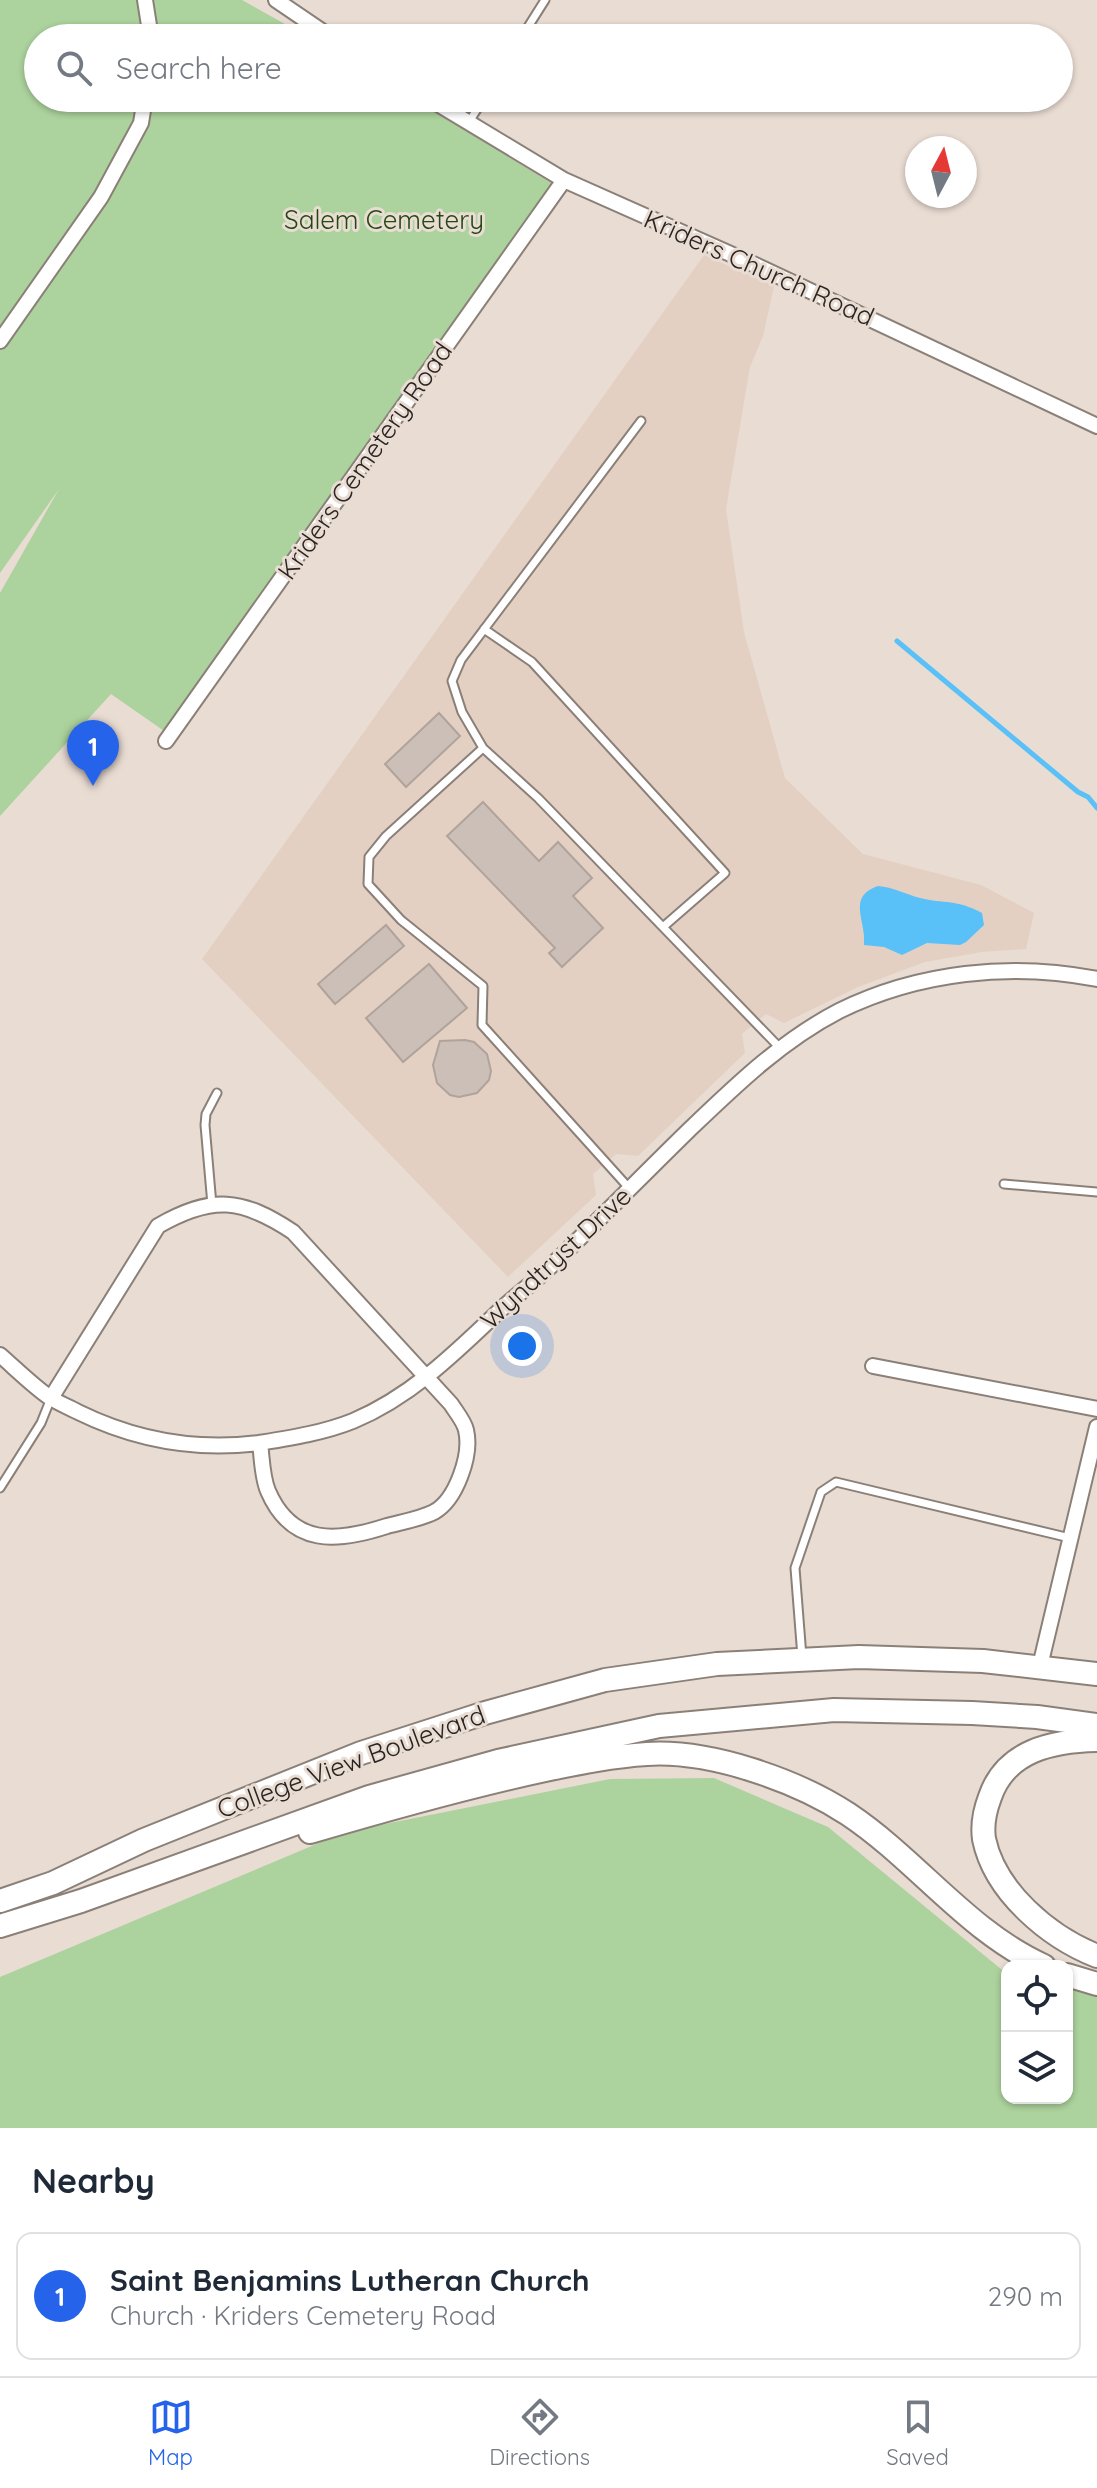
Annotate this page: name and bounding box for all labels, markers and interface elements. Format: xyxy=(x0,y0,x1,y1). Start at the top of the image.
search box xyxy=(24,24,1073,112)
icon: search xyxy=(52,46,96,90)
text: Search here xyxy=(116,49,282,87)
north arrow xyxy=(905,136,977,208)
street label: Kriders Church Road xyxy=(639,202,879,333)
park label: Salem Cemetery xyxy=(284,203,484,236)
street label: Kriders Cemetery Road xyxy=(270,336,459,586)
pin: 1 xyxy=(67,720,119,786)
street label: Wyndtryst Drive xyxy=(473,1179,638,1336)
your location xyxy=(502,1326,542,1366)
street label: College View Boulevard xyxy=(212,1698,489,1825)
map controls xyxy=(1001,1960,1073,2104)
button: locate xyxy=(1001,1960,1073,2032)
button: layers xyxy=(1001,2032,1073,2104)
text: Nearby xyxy=(32,2159,155,2202)
text: Saint Benjamins Lutheran Church xyxy=(110,2261,590,2299)
text: 1 xyxy=(55,2280,65,2313)
text: 290 m xyxy=(988,2280,1063,2313)
text: Church · Kriders Cemetery Road xyxy=(110,2299,496,2332)
tab: Map xyxy=(148,2395,193,2471)
tab: Directions xyxy=(489,2395,590,2471)
tab: Saved xyxy=(886,2395,949,2471)

